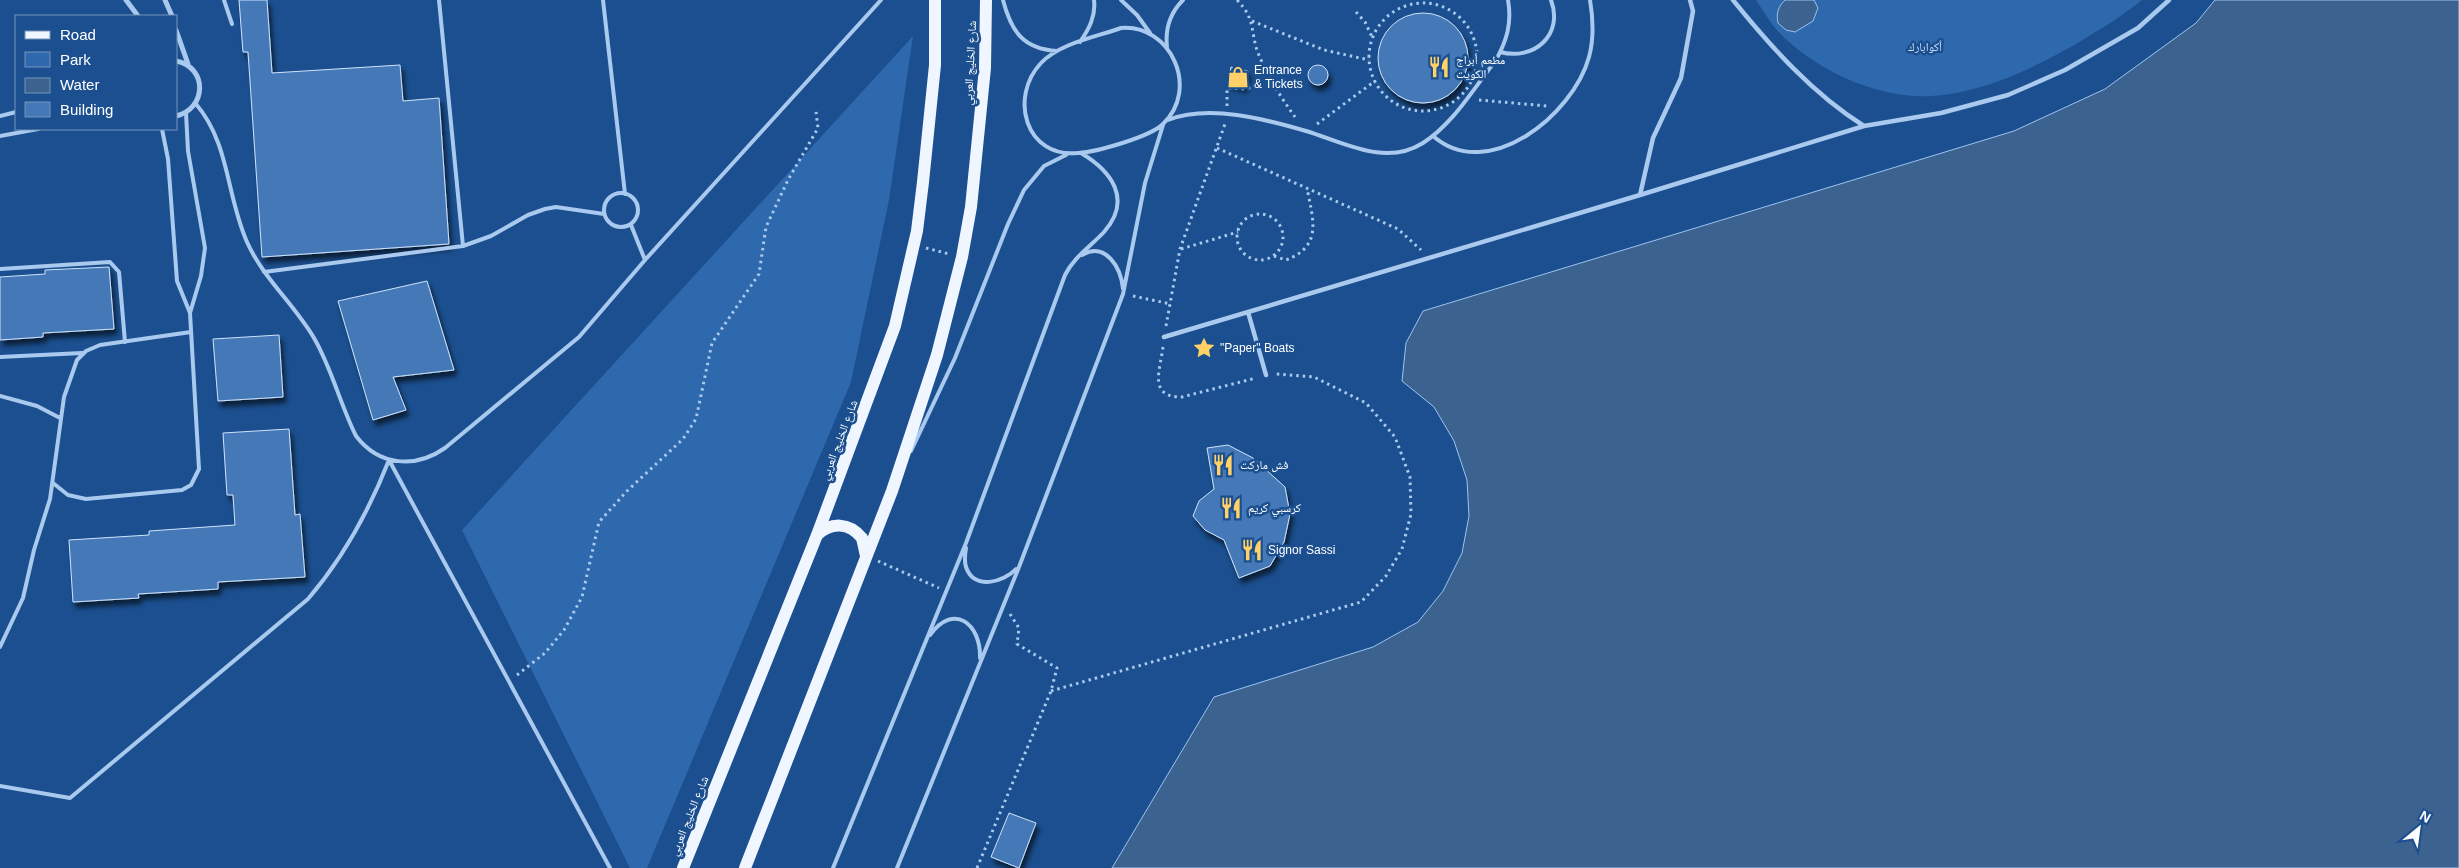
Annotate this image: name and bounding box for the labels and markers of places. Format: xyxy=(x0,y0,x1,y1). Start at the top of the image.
place label: مطعم أبراج الكويت xyxy=(1456,53,1505,81)
restaurant icon: مطعم أبراج الكويت xyxy=(1426,54,1452,80)
place label: Entrance & Tickets xyxy=(1254,63,1303,91)
shop icon: Entrance & Tickets xyxy=(1225,64,1251,90)
place icon: "Paper" Boats xyxy=(1191,335,1217,361)
place label: "Paper" Boats xyxy=(1220,341,1295,355)
restaurant icon: فش ماركت xyxy=(1210,452,1236,478)
place label: فش ماركت xyxy=(1240,458,1289,472)
restaurant icon: كرسبي كريم xyxy=(1218,495,1244,521)
place label: كرسبي كريم xyxy=(1248,501,1301,518)
restaurant icon: Signor Sassi xyxy=(1239,537,1265,563)
place label: Signor Sassi xyxy=(1268,543,1335,557)

